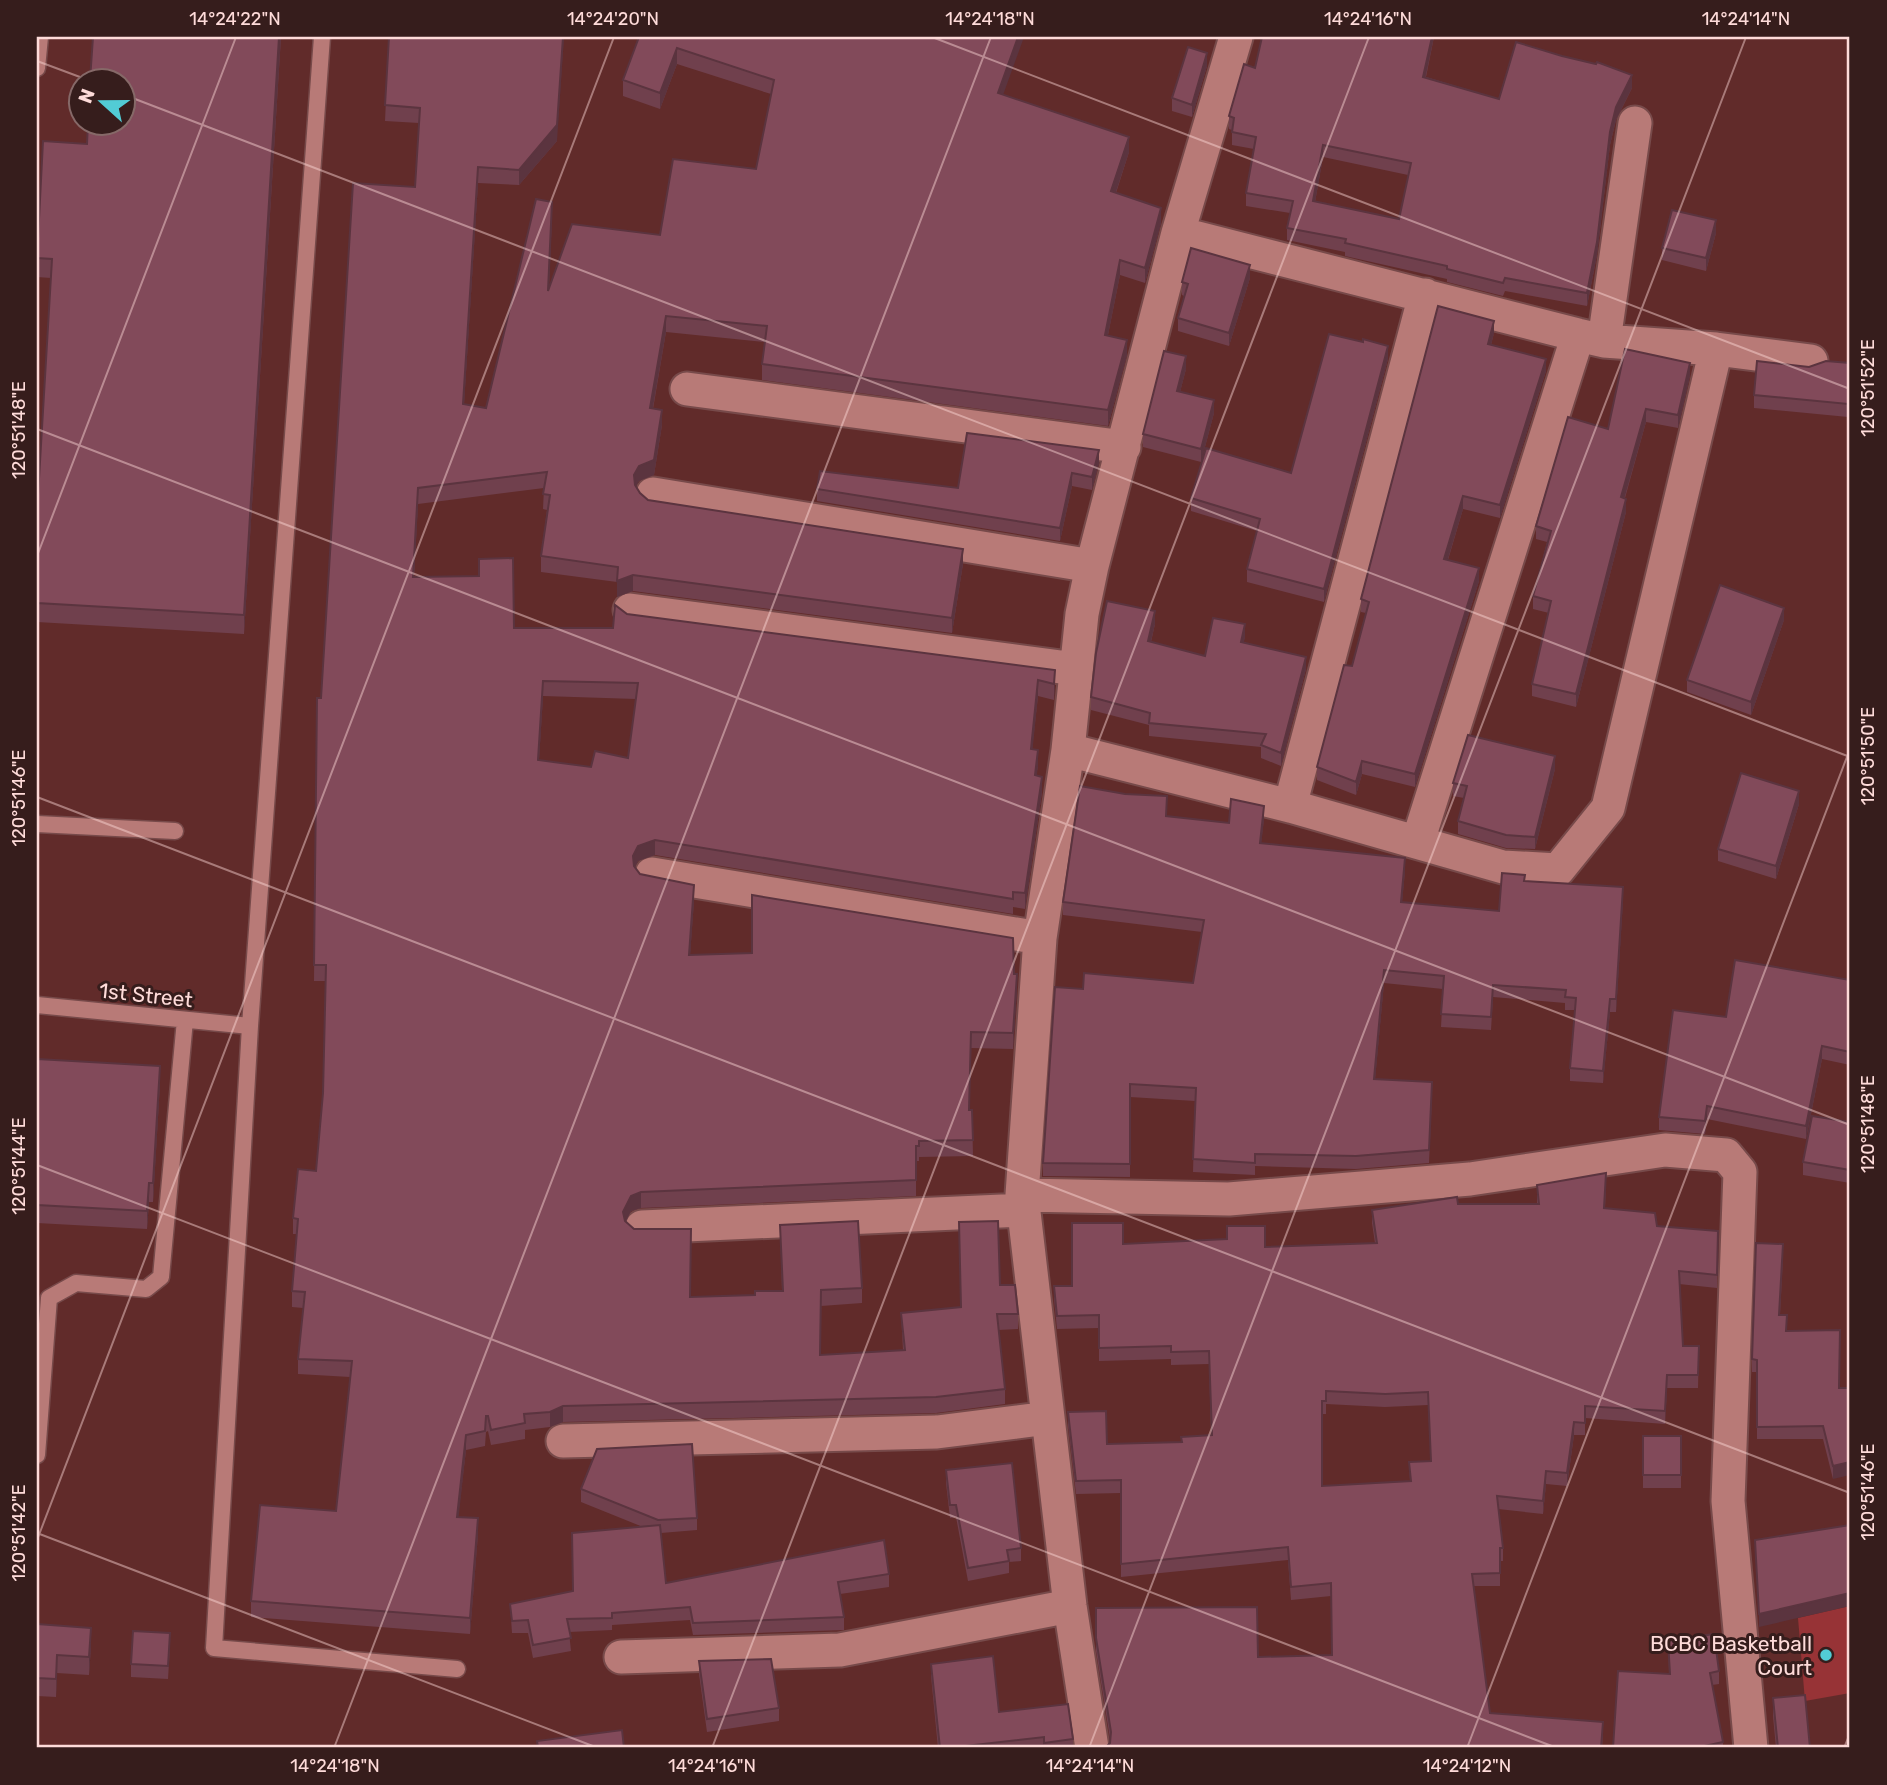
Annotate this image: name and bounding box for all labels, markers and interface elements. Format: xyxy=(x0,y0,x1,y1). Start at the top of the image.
text: 14°24'22"N xyxy=(189,8,281,30)
text: 14°24'20"N xyxy=(567,8,659,30)
text: 14°24'18"N xyxy=(945,8,1035,30)
text: 14°24'16"N xyxy=(1324,8,1412,30)
text: 14°24'14"N xyxy=(1702,8,1790,30)
north arrow xyxy=(66,66,136,136)
text: N xyxy=(73,86,100,107)
text: 120°51'52"E xyxy=(1857,339,1879,437)
text: 120°51'48"E xyxy=(8,381,30,479)
text: 120°51'50"E xyxy=(1857,707,1879,805)
text: 120°51'46"E xyxy=(8,750,30,846)
street label: 1st Street xyxy=(98,978,194,1012)
text: 120°51'48"E xyxy=(1857,1075,1879,1173)
text: 120°51'44"E xyxy=(8,1117,30,1215)
text: 120°51'46"E xyxy=(1857,1444,1879,1540)
text: 120°51'42"E xyxy=(8,1484,30,1582)
place label: BCBC Basketball Court xyxy=(1650,1631,1812,1680)
marker: BCBC Basketball Court xyxy=(1818,1647,1834,1663)
text: 14°24'18"N xyxy=(290,1755,380,1777)
text: 14°24'16"N xyxy=(668,1755,756,1777)
text: 14°24'14"N xyxy=(1046,1755,1134,1777)
text: 14°24'12"N xyxy=(1423,1755,1511,1777)

